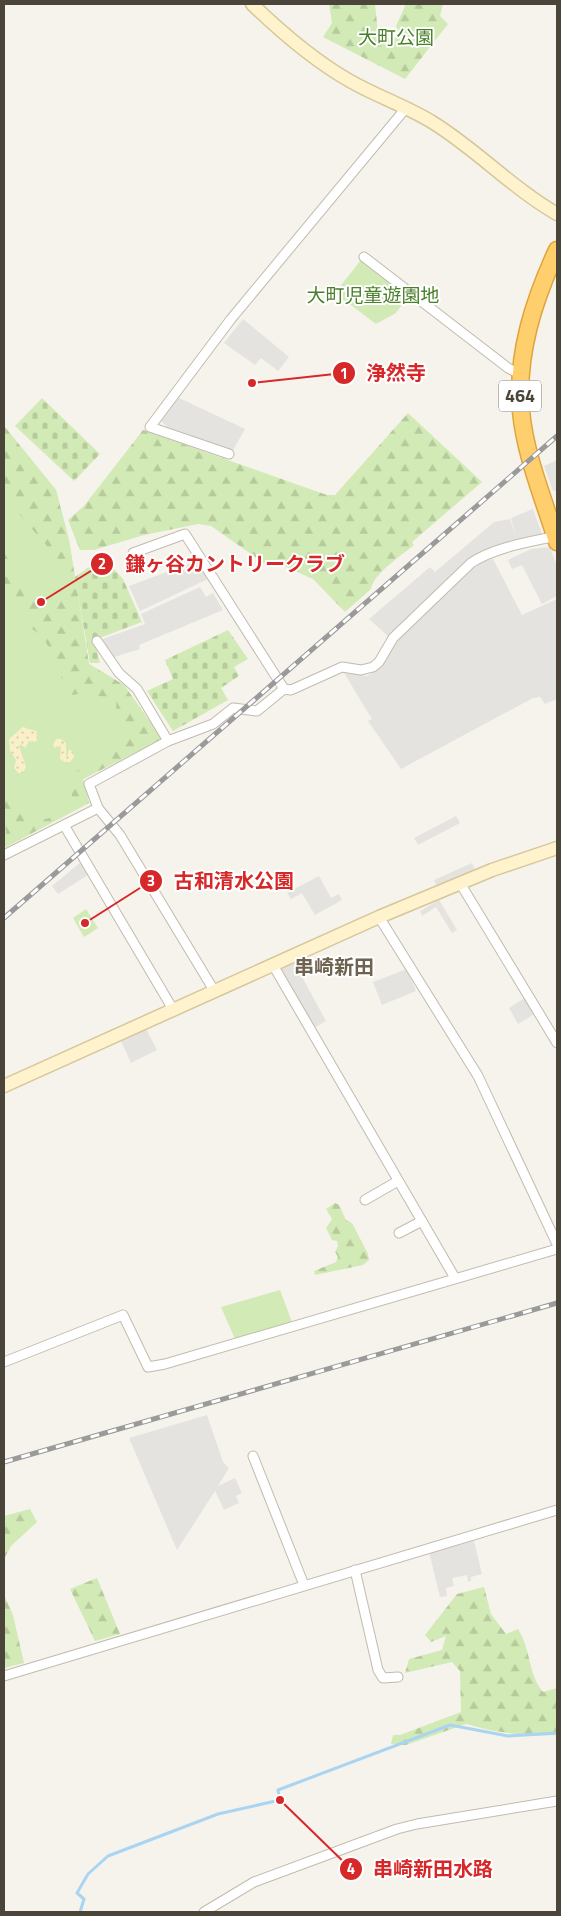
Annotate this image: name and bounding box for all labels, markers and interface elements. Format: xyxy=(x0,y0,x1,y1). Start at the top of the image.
park label: 大町公園 xyxy=(358,22,434,51)
park label: 大町児童遊園地 xyxy=(306,280,440,309)
callout: 浄然寺 xyxy=(331,356,436,391)
text: 浄然寺 xyxy=(366,357,426,388)
text: 1 xyxy=(340,362,348,385)
road number: 464 xyxy=(499,381,541,412)
callout: 鎌ヶ谷カントリークラブ xyxy=(90,546,355,581)
text: 鎌ヶ谷カントリークラブ xyxy=(125,548,345,579)
text: 2 xyxy=(98,552,106,575)
callout: 古和清水公園 xyxy=(139,864,304,899)
text: 古和清水公園 xyxy=(174,865,294,896)
text: 3 xyxy=(147,869,155,892)
district label: 串崎新田 xyxy=(294,951,374,982)
callout: 串崎新田水路 xyxy=(338,1852,503,1887)
text: 串崎新田水路 xyxy=(373,1853,493,1884)
text: 4 xyxy=(347,1857,355,1880)

